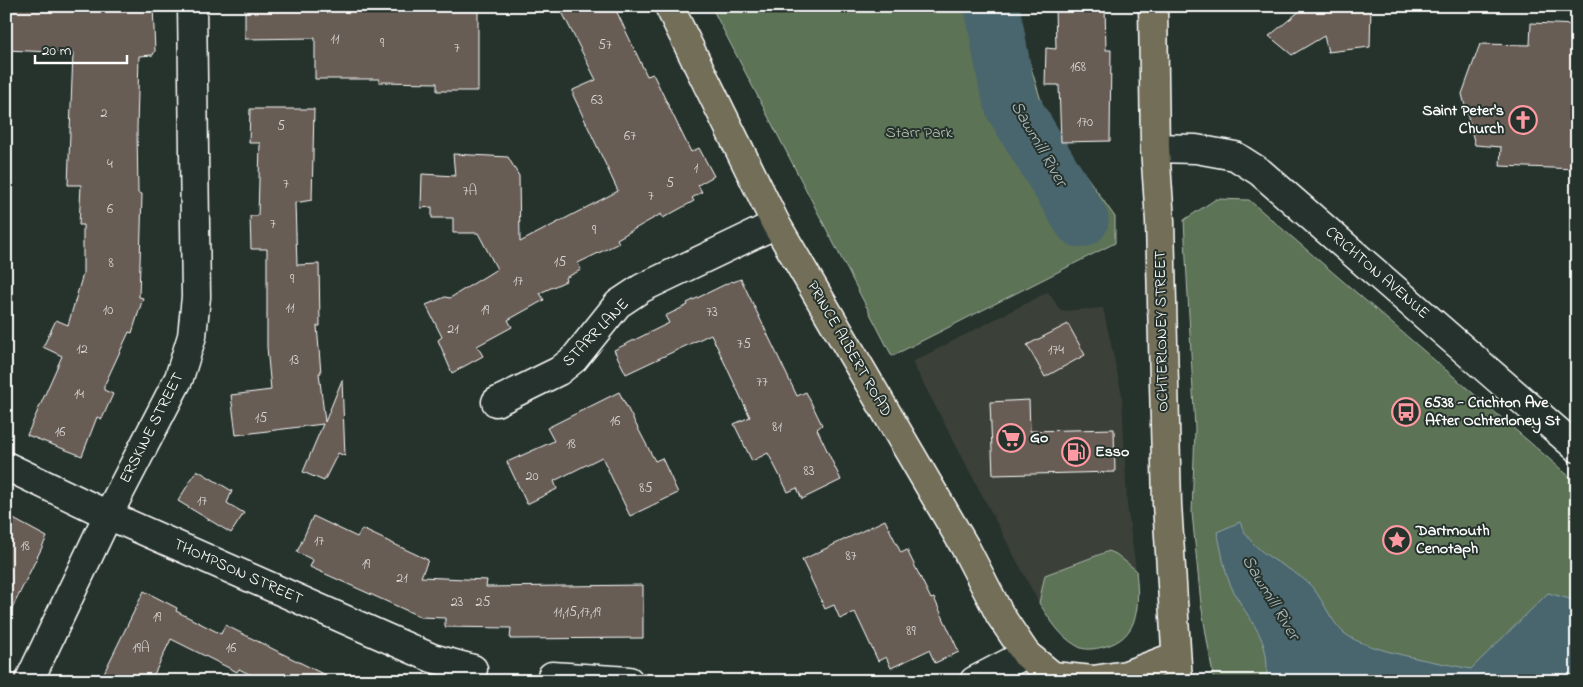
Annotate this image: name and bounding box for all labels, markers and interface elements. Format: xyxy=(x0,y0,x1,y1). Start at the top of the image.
house number: 11 xyxy=(331,29,340,50)
scale bar xyxy=(35,32,128,64)
house number: 9 xyxy=(380,33,385,54)
house number: 57 xyxy=(598,35,612,56)
house number: 7 xyxy=(454,38,460,59)
text: 20 m xyxy=(42,40,72,62)
house number: 168 xyxy=(1070,57,1086,78)
house number: 63 xyxy=(591,90,603,111)
water label: Sawmill River xyxy=(1003,96,1074,194)
place label: Saint Peter's Church xyxy=(1422,99,1504,141)
house number: 2 xyxy=(101,103,108,124)
church icon: Saint Peter's Church xyxy=(1508,105,1538,135)
house number: 170 xyxy=(1077,112,1093,133)
house number: 5 xyxy=(277,116,285,137)
park label: Starr Park xyxy=(885,121,954,145)
house number: 67 xyxy=(624,126,636,147)
house number: 4 xyxy=(107,154,113,175)
house number: 1 xyxy=(694,158,699,179)
house number: 5 xyxy=(666,173,674,194)
house number: 7 xyxy=(283,174,289,195)
house number: 7A xyxy=(463,181,477,202)
house number: 7 xyxy=(648,186,654,207)
house number: 6 xyxy=(107,199,113,220)
house number: 7 xyxy=(270,214,276,235)
house number: 9 xyxy=(592,220,597,241)
street label: CRICHTON AVENUE xyxy=(1319,221,1435,325)
street label: OCHTERLONEY STREET xyxy=(1149,250,1175,412)
house number: 15 xyxy=(554,252,566,273)
house number: 8 xyxy=(108,253,114,274)
house number: 9 xyxy=(290,269,295,290)
house number: 17 xyxy=(513,271,523,292)
street label: PRINCE ALBERT ROAD xyxy=(800,276,898,422)
street label: STARR LANE xyxy=(557,293,635,373)
house number: 11 xyxy=(286,298,295,319)
house number: 10 xyxy=(103,300,113,321)
house number: 19 xyxy=(481,300,490,321)
house number: 73 xyxy=(706,302,718,323)
house number: 21 xyxy=(447,319,459,340)
house number: 75 xyxy=(737,334,751,355)
house number: 12 xyxy=(76,339,88,360)
house number: 174 xyxy=(1048,340,1064,361)
house number: 13 xyxy=(289,350,299,371)
street label: ERSKINE STREET xyxy=(114,368,190,488)
house number: 77 xyxy=(756,372,768,393)
house number: 14 xyxy=(74,384,84,405)
place label: 6538 - Crichton Ave After Ochterloney St xyxy=(1424,391,1561,434)
bus stop icon: 6538 - Crichton Ave After Ochterloney St xyxy=(1391,397,1421,427)
house number: 15 xyxy=(255,408,267,429)
house number: 16 xyxy=(610,411,620,432)
house number: 81 xyxy=(772,417,782,438)
house number: 16 xyxy=(55,422,65,443)
supermarket icon: Go xyxy=(996,423,1026,453)
place label: Go xyxy=(1030,426,1048,450)
house number: 18 xyxy=(566,434,576,455)
fuel station icon: Esso xyxy=(1061,437,1091,467)
place label: Esso xyxy=(1095,440,1129,464)
house number: 83 xyxy=(803,461,815,482)
house number: 20 xyxy=(525,466,539,487)
house number: 85 xyxy=(639,478,653,499)
house number: 17 xyxy=(197,491,207,512)
place label: Dartmouth Cenotaph xyxy=(1415,519,1490,561)
place icon: Dartmouth Cenotaph xyxy=(1382,525,1412,555)
house number: 17 xyxy=(314,531,324,552)
street label: THOMPSON STREET xyxy=(169,533,307,611)
house number: 18 xyxy=(20,536,30,557)
house number: 87 xyxy=(845,546,857,567)
water label: Sawmill River xyxy=(1234,551,1307,648)
house number: 19 xyxy=(362,554,371,575)
house number: 21 xyxy=(396,568,408,589)
house number: 23 xyxy=(451,592,464,613)
house number: 25 xyxy=(476,592,490,613)
house number: 11,15,17,19 xyxy=(553,602,602,623)
house number: 19 xyxy=(153,607,162,628)
house number: 89 xyxy=(906,621,917,642)
house number: 19A xyxy=(132,638,150,659)
house number: 16 xyxy=(226,638,236,659)

